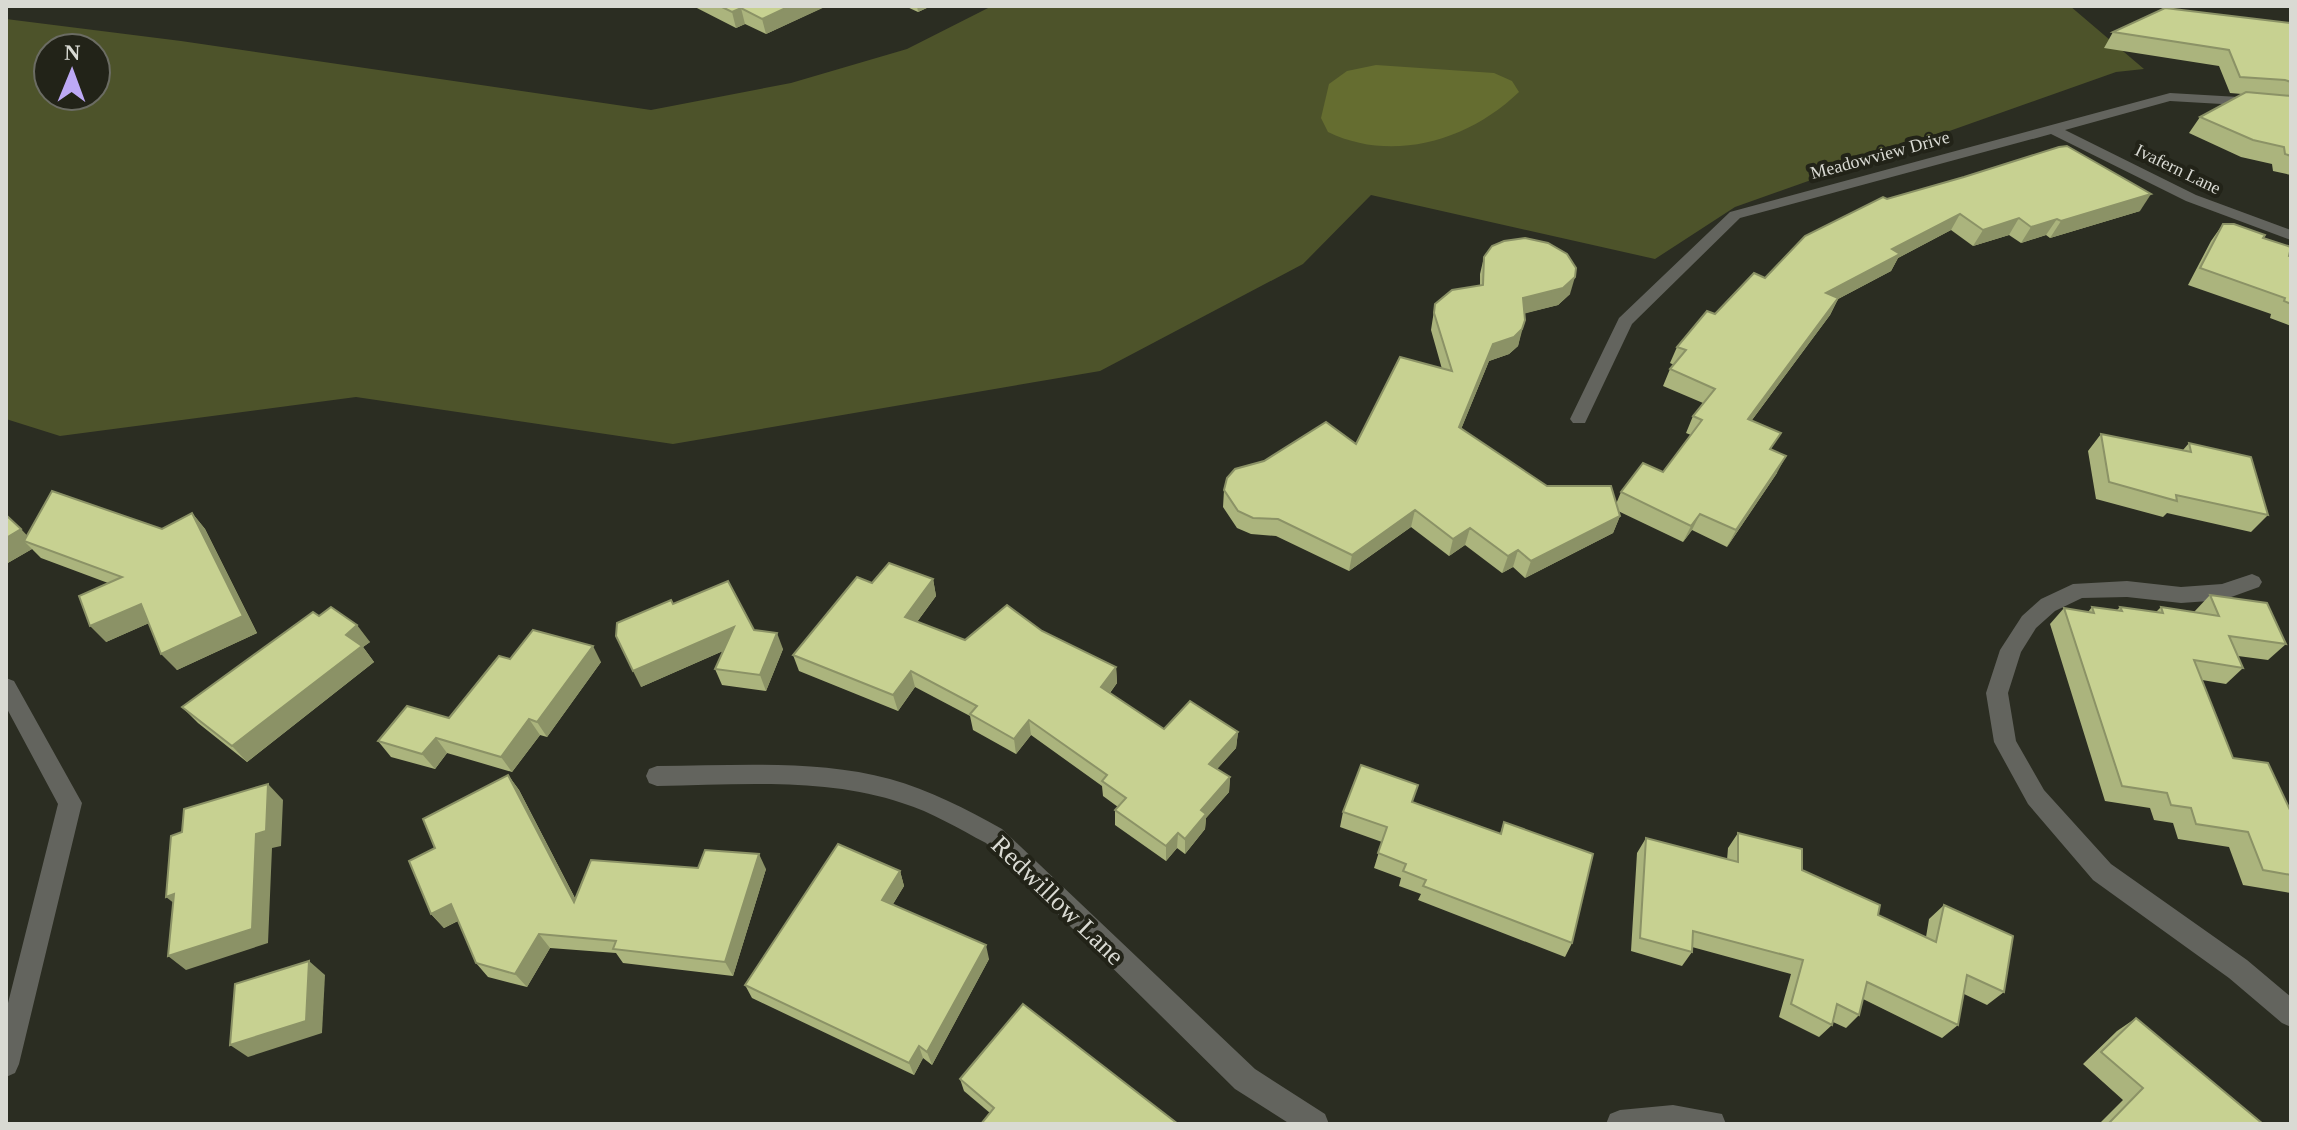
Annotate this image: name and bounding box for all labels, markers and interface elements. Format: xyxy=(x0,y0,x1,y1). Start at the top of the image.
north arrow xyxy=(32,32,112,112)
text: N xyxy=(64,40,81,65)
street label: Meadowview Drive xyxy=(1808,127,1952,183)
street label: Ivafern Lane xyxy=(2132,140,2224,198)
street label: Redwillow Lane xyxy=(986,830,1130,971)

